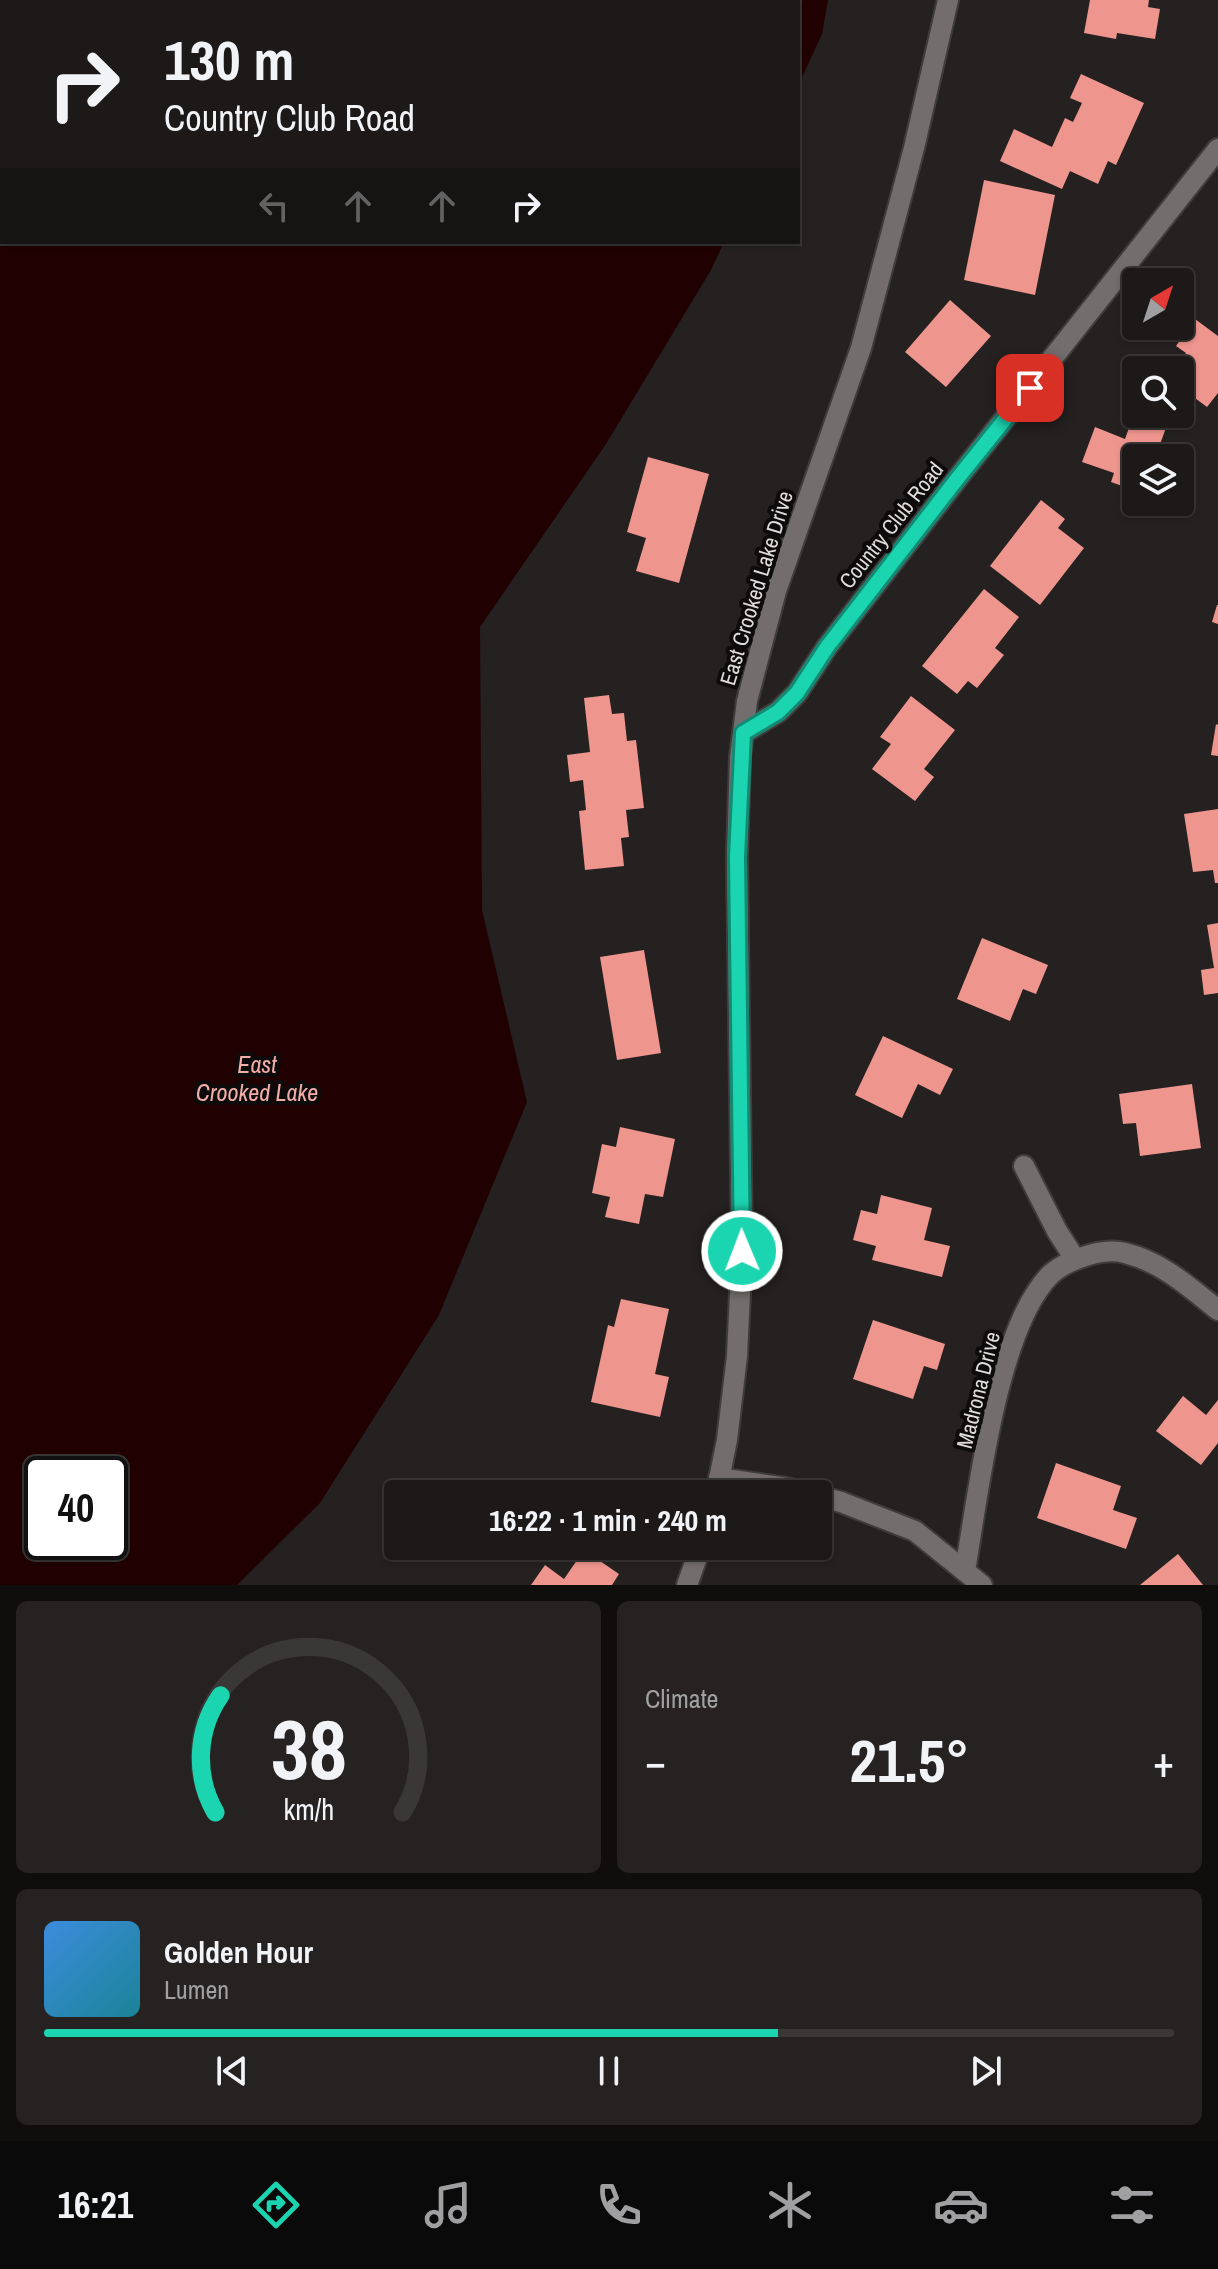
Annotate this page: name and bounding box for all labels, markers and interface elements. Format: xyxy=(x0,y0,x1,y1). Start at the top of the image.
text: 130 m xyxy=(164,22,294,97)
icon: right xyxy=(32,32,136,136)
text: Country Club Road xyxy=(164,94,415,142)
icon: left xyxy=(252,184,296,228)
icon: ahead xyxy=(336,184,380,228)
icon: ahead xyxy=(420,184,464,228)
icon: right xyxy=(504,184,548,228)
north arrow xyxy=(1122,268,1194,340)
map controls xyxy=(1122,268,1194,516)
pin xyxy=(996,354,1064,422)
button: search xyxy=(1122,356,1194,428)
icon: arrive xyxy=(1008,366,1052,410)
button: layers xyxy=(1122,444,1194,516)
street label: Country Club Road xyxy=(832,455,950,595)
street label: East Crooked Lake Drive xyxy=(712,487,800,689)
water label: East Crooked Lake xyxy=(196,1048,318,1108)
position arrow xyxy=(700,1209,784,1293)
street label: Madrona Drive xyxy=(949,1328,1007,1452)
speed limit sign: 40 xyxy=(24,1456,128,1560)
text: 16:22 · 1 min · 240 m xyxy=(489,1500,727,1540)
text: Climate xyxy=(645,1681,718,1716)
text: 38 xyxy=(271,1693,346,1805)
text: 21.5° xyxy=(850,1720,969,1801)
text: − xyxy=(645,1731,666,1791)
text: + xyxy=(1153,1731,1174,1791)
text: km/h xyxy=(283,1790,334,1829)
text: Golden Hour xyxy=(164,1932,313,1972)
text: Lumen xyxy=(164,1972,229,2007)
icon: previous xyxy=(210,2049,254,2093)
icon: pause xyxy=(587,2049,631,2093)
icon: next xyxy=(964,2049,1008,2093)
icon: directions xyxy=(248,2177,304,2233)
icon: music xyxy=(420,2177,476,2233)
icon: phone xyxy=(591,2177,647,2233)
icon: climate xyxy=(762,2177,818,2233)
icon: car xyxy=(933,2177,989,2233)
icon: filters xyxy=(1104,2177,1160,2233)
text: 16:21 xyxy=(58,2181,133,2229)

